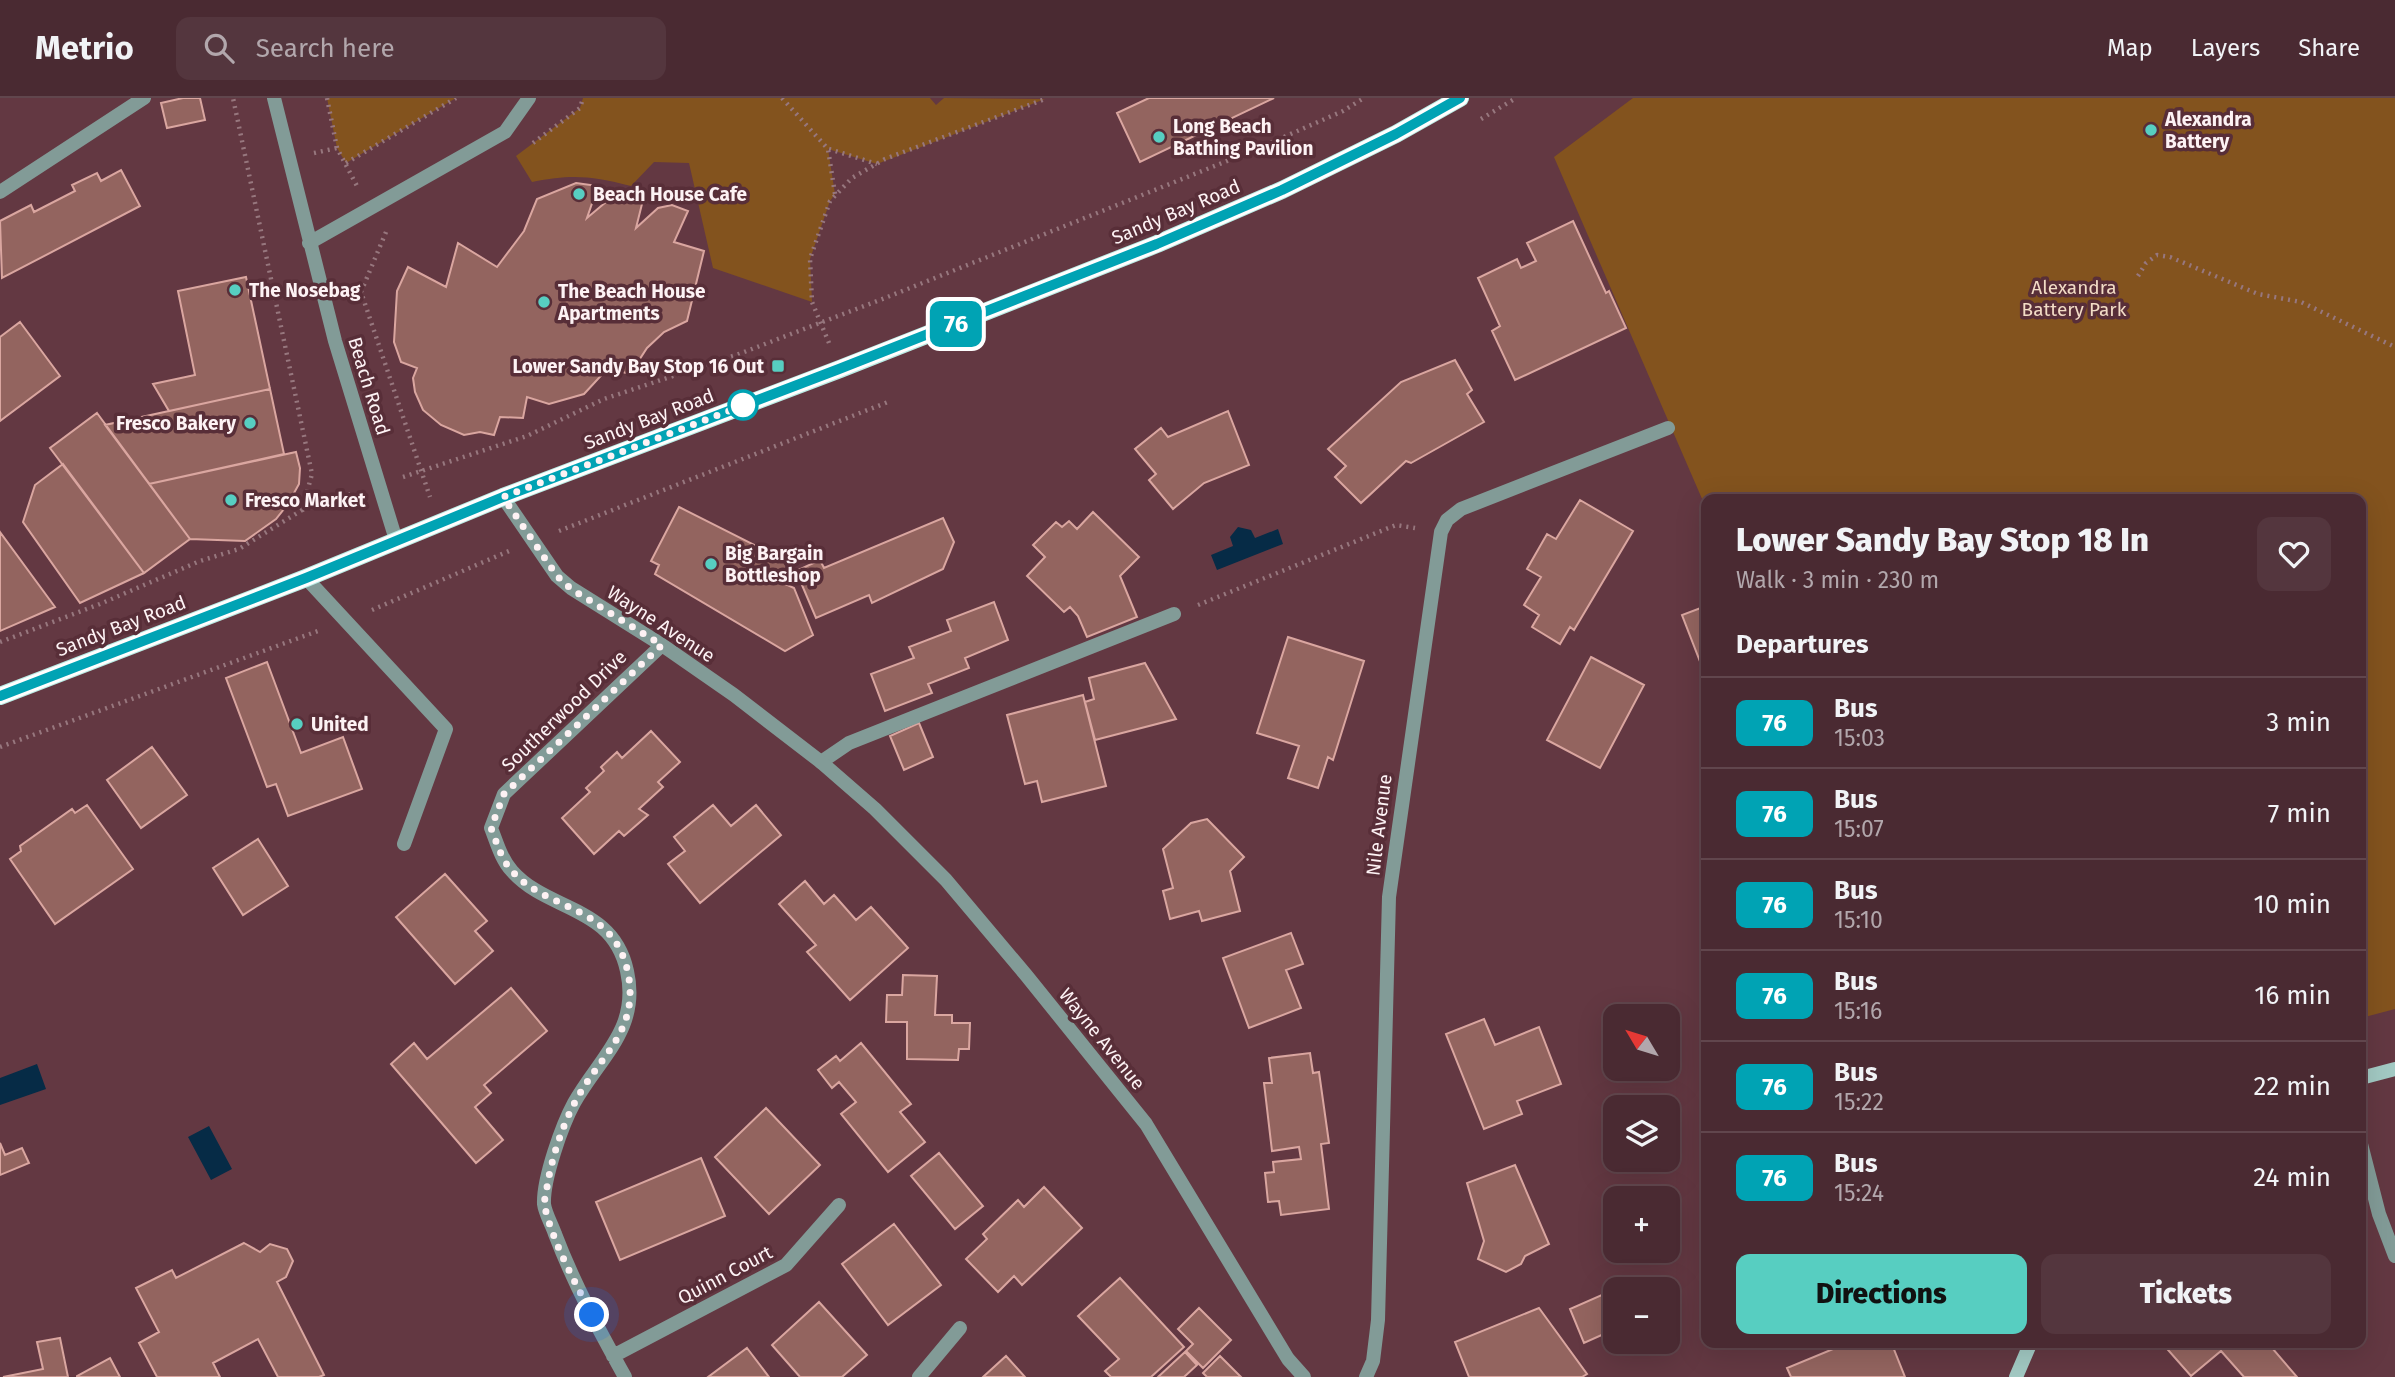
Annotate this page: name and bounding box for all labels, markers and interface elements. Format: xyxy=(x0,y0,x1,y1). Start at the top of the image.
search box xyxy=(176,17,666,80)
text: Metrio xyxy=(35,28,134,68)
icon: search xyxy=(200,29,238,67)
text: Search here xyxy=(256,33,395,64)
text: Map xyxy=(2107,34,2153,62)
text: Layers xyxy=(2191,34,2260,62)
text: Share xyxy=(2298,34,2360,62)
place label: Alexandra Battery xyxy=(2164,108,2252,153)
place label: Long Beach Bathing Pavilion xyxy=(1173,115,1313,160)
marker: Alexandra Battery xyxy=(2143,122,2159,138)
marker: Long Beach Bathing Pavilion xyxy=(1151,129,1167,145)
street label: Sandy Bay Road xyxy=(1108,175,1244,249)
place label: Beach House Cafe xyxy=(593,183,747,206)
marker: Beach House Cafe xyxy=(571,186,587,202)
park label: Alexandra Battery Park xyxy=(2022,276,2127,321)
place label: The Nosebag xyxy=(249,279,361,302)
place label: The Beach House Apartments xyxy=(557,280,706,325)
marker: The Nosebag xyxy=(227,282,243,298)
marker: The Beach House Apartments xyxy=(536,294,552,310)
line badge: 76 xyxy=(925,301,988,347)
text: 76 xyxy=(944,310,968,338)
street label: Beach Road xyxy=(343,334,395,438)
place label: Lower Sandy Bay Stop 16 Out xyxy=(512,355,765,378)
marker: Lower Sandy Bay Stop 16 Out xyxy=(770,358,786,374)
street label: Sandy Bay Road xyxy=(581,384,717,454)
unlabelled marker xyxy=(728,390,758,420)
place label: Fresco Bakery xyxy=(116,412,236,435)
marker: Fresco Bakery xyxy=(242,415,258,431)
place label: Fresco Market xyxy=(245,489,366,512)
marker: Fresco Market xyxy=(223,492,239,508)
button: heart xyxy=(2257,517,2331,591)
text: Lower Sandy Bay Stop 18 In xyxy=(1736,520,2149,560)
place label: Big Bargain Bottleshop xyxy=(725,542,823,587)
marker: Big Bargain Bottleshop xyxy=(703,556,719,572)
text: Walk · 3 min · 230 m xyxy=(1736,566,1939,594)
street label: Wayne Avenue xyxy=(603,581,719,667)
street label: Sandy Bay Road xyxy=(53,591,189,661)
text: Departures xyxy=(1736,629,1869,660)
street label: Southerwood Drive xyxy=(497,645,631,777)
text: Bus xyxy=(1834,693,1877,724)
text: 3 min xyxy=(2266,707,2331,738)
text: 76 xyxy=(1762,709,1787,737)
place label: United xyxy=(311,713,369,736)
marker: United xyxy=(289,716,305,732)
text: 15:03 xyxy=(1834,724,1885,752)
street label: Nile Avenue xyxy=(1361,773,1397,877)
text: Bus xyxy=(1834,784,1877,815)
text: 7 min xyxy=(2268,798,2331,829)
text: 76 xyxy=(1762,800,1787,828)
text: 15:07 xyxy=(1834,815,1884,843)
text: Bus xyxy=(1834,875,1877,906)
text: 10 min xyxy=(2253,889,2331,920)
text: 76 xyxy=(1762,891,1787,919)
text: 15:10 xyxy=(1834,906,1883,934)
text: Bus xyxy=(1834,966,1877,997)
text: 16 min xyxy=(2254,980,2331,1011)
text: 76 xyxy=(1762,982,1787,1010)
street label: Wayne Avenue xyxy=(1054,984,1150,1094)
text: 15:16 xyxy=(1834,997,1882,1025)
north arrow xyxy=(1603,1004,1680,1082)
map controls xyxy=(1603,1004,1680,1354)
text: Bus xyxy=(1834,1057,1877,1088)
text: 22 min xyxy=(2254,1071,2331,1102)
text: 76 xyxy=(1762,1073,1787,1101)
text: 15:22 xyxy=(1834,1088,1884,1116)
button: layers xyxy=(1603,1095,1680,1172)
text: Bus xyxy=(1834,1148,1877,1179)
text: 24 min xyxy=(2253,1162,2331,1193)
text: 76 xyxy=(1762,1164,1787,1192)
text: 15:24 xyxy=(1834,1179,1884,1207)
button: + xyxy=(1603,1186,1680,1263)
street label: Quinn Court xyxy=(674,1240,776,1309)
button: Directions xyxy=(1736,1254,2027,1334)
button: Tickets xyxy=(2041,1254,2331,1334)
button: − xyxy=(1603,1277,1680,1354)
your location xyxy=(574,1297,609,1332)

